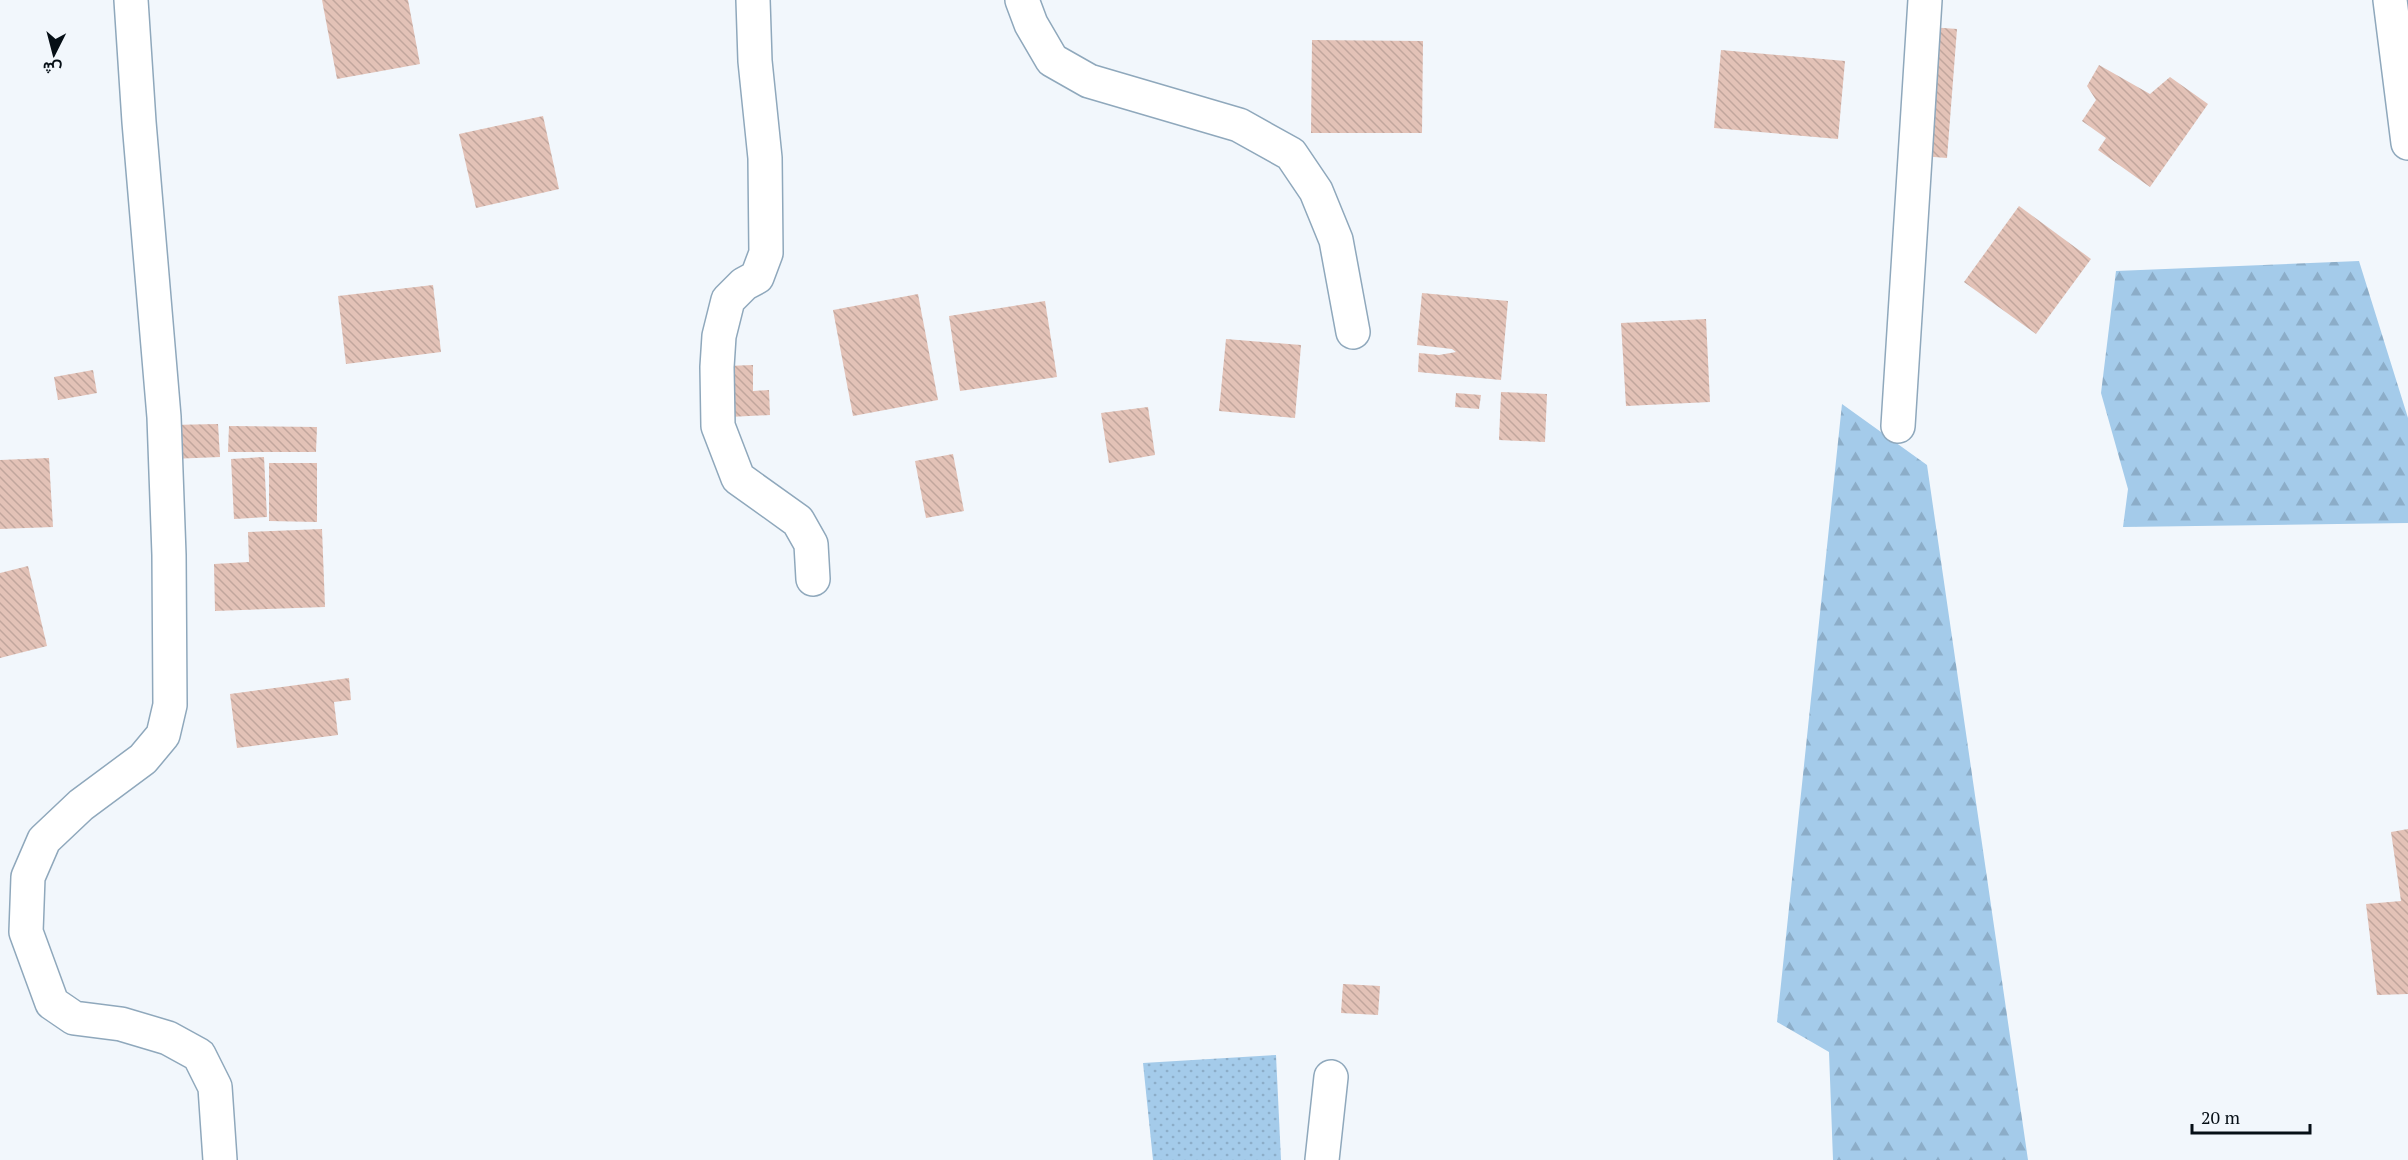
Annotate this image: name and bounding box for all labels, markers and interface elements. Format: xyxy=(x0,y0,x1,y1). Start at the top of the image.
north arrow xyxy=(24,24,84,84)
text: ش xyxy=(42,57,63,81)
scale bar xyxy=(2192,1097,2310,1135)
text: 20 m xyxy=(2201,1105,2241,1129)

